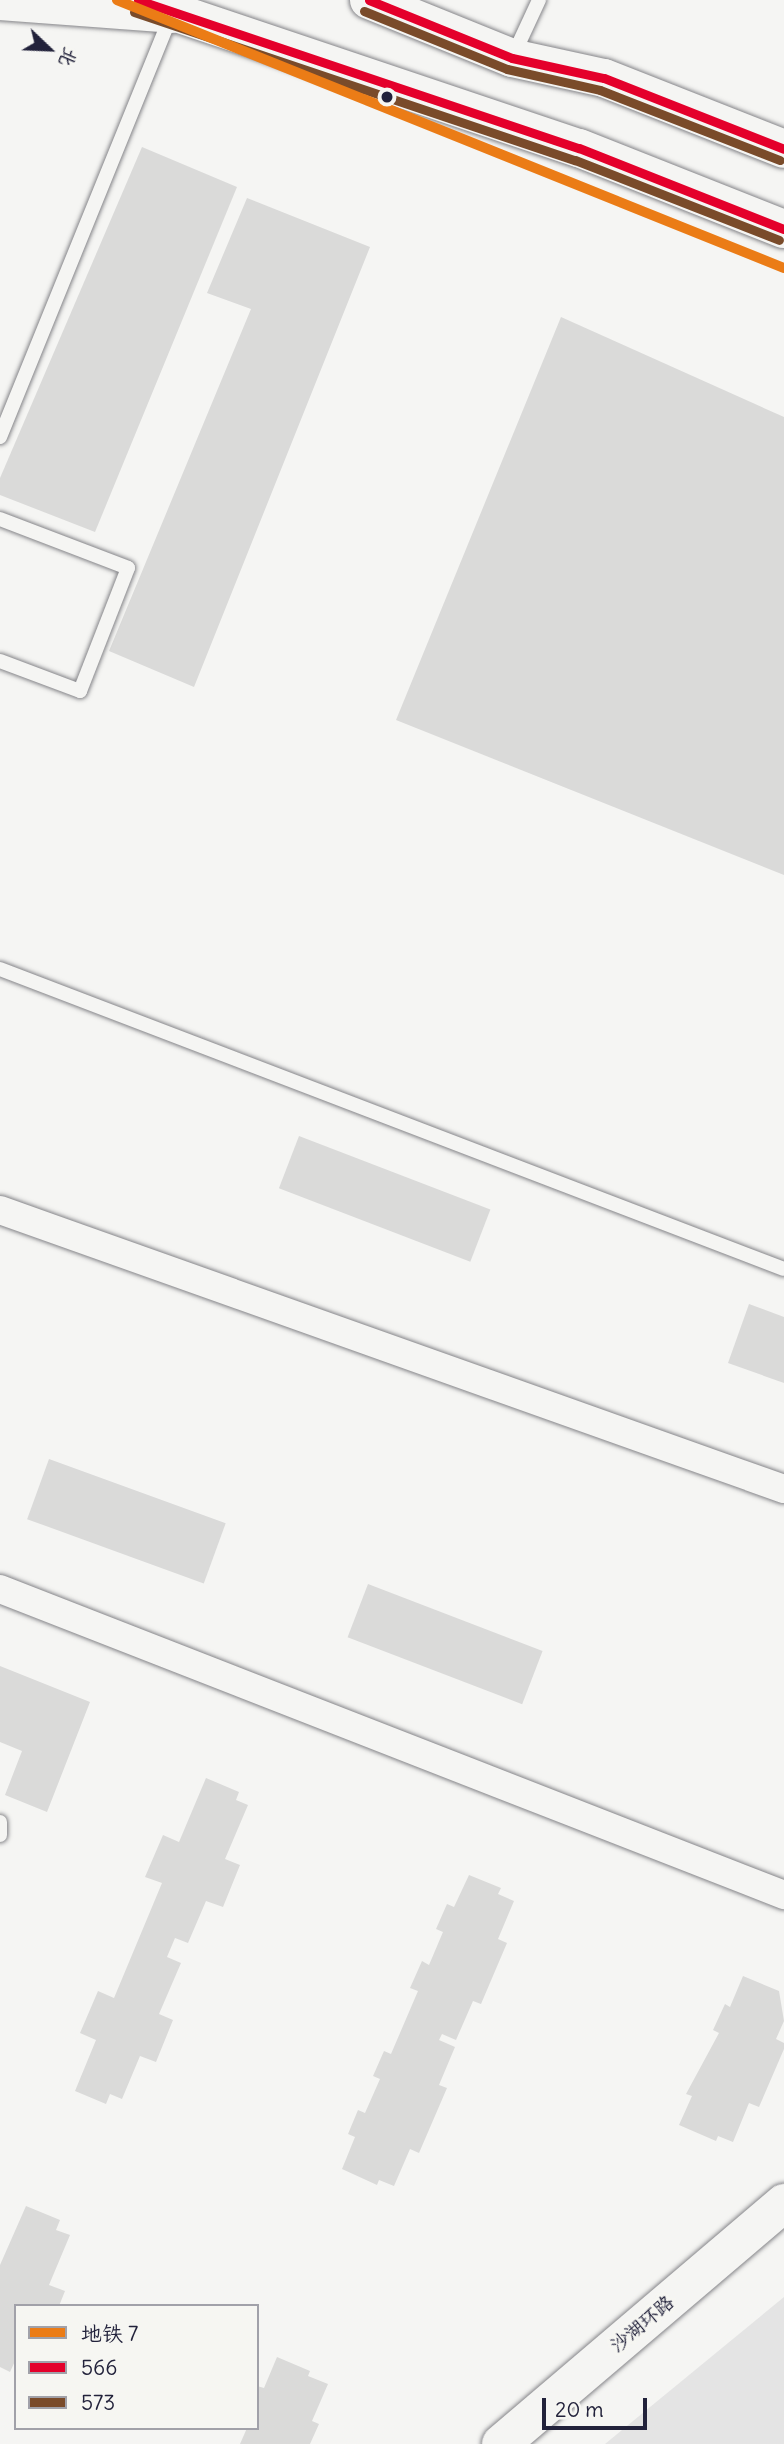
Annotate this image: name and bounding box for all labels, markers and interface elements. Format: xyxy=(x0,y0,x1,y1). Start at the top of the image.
north arrow xyxy=(14,14,84,84)
text: 北 xyxy=(54,44,83,71)
unlabelled marker xyxy=(380,90,394,104)
street label: 沙湖环路 xyxy=(606,2291,678,2357)
legend xyxy=(14,2304,259,2430)
text: 地铁 7 xyxy=(81,2320,138,2347)
text: 566 xyxy=(81,2354,117,2381)
scale bar xyxy=(546,2384,651,2428)
text: 573 xyxy=(81,2389,115,2416)
text: 20 m xyxy=(555,2396,604,2423)

